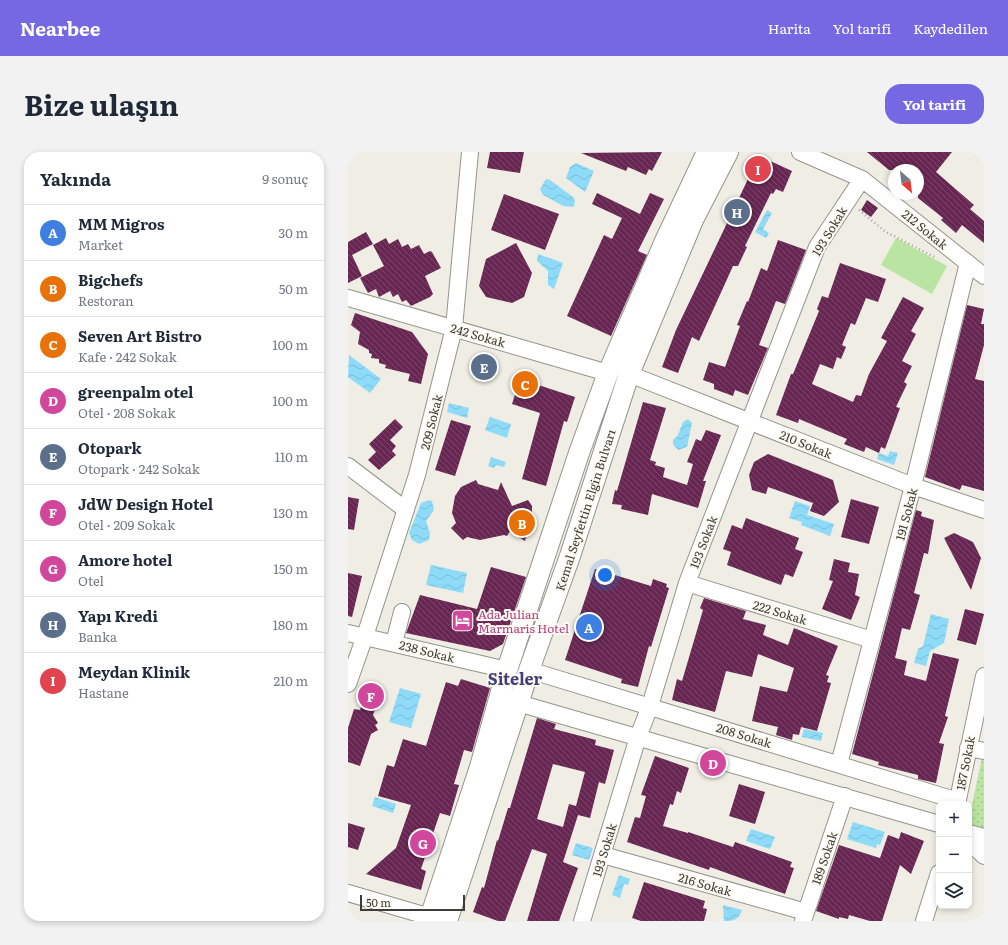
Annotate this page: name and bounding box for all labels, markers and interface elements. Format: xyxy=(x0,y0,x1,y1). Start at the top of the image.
text: Nearbee xyxy=(20,14,101,42)
text: Harita xyxy=(768,18,811,38)
text: Yol tarifi xyxy=(833,18,891,38)
text: Kaydedilen xyxy=(913,18,988,38)
text: Bize ulaşın xyxy=(24,83,179,125)
button: Yol tarifi xyxy=(885,84,984,124)
pin: I xyxy=(745,154,771,184)
north arrow xyxy=(888,164,924,200)
text: Yakında xyxy=(40,166,111,191)
text: 9 sonuç xyxy=(262,169,308,188)
pin: H xyxy=(724,197,750,227)
street label: 193 Sokak xyxy=(807,202,851,259)
street label: 212 Sokak xyxy=(898,205,952,254)
text: MM Migros xyxy=(78,212,165,235)
text: A xyxy=(48,223,58,242)
text: 30 m xyxy=(278,223,308,242)
text: Market xyxy=(78,235,123,254)
text: Bigchefs xyxy=(78,268,143,291)
text: B xyxy=(49,279,57,298)
text: 50 m xyxy=(279,279,308,298)
text: Restoran xyxy=(78,291,134,310)
street label: 242 Sokak xyxy=(448,319,508,352)
text: Seven Art Bistro xyxy=(78,324,202,347)
text: C xyxy=(48,335,58,354)
text: 100 m xyxy=(272,335,308,354)
text: Kafe · 242 Sokak xyxy=(78,347,177,366)
pin: E xyxy=(471,352,497,382)
pin: C xyxy=(512,369,538,399)
text: greenpalm otel xyxy=(78,380,194,403)
text: D xyxy=(48,391,58,410)
text: 100 m xyxy=(272,391,308,410)
street label: 209 Sokak xyxy=(415,392,447,452)
text: Otel · 208 Sokak xyxy=(78,403,175,422)
street label: 210 Sokak xyxy=(777,425,836,463)
street label: Kemal Seyfettin Elgin Bulvarı xyxy=(550,427,620,593)
text: Otopark xyxy=(78,436,142,459)
text: E xyxy=(49,447,57,466)
text: 110 m xyxy=(275,447,308,466)
text: Otopark · 242 Sokak xyxy=(78,459,200,478)
street label: 191 Sokak xyxy=(890,485,922,542)
text: JdW Design Hotel xyxy=(78,492,213,515)
text: F xyxy=(49,503,57,522)
text: 130 m xyxy=(273,503,308,522)
pin: B xyxy=(509,508,535,538)
street label: 193 Sokak xyxy=(685,512,722,571)
text: Otel · 209 Sokak xyxy=(78,515,175,534)
text: Amore hotel xyxy=(78,548,172,571)
text: G xyxy=(48,559,58,578)
text: 150 m xyxy=(273,559,308,578)
your location xyxy=(595,565,615,585)
text: Otel xyxy=(78,571,104,590)
street label: 222 Sokak xyxy=(751,595,810,629)
text: Yapı Kredi xyxy=(78,604,158,627)
place label: Ada Julian Marmaris Hotel xyxy=(478,605,569,637)
hotel icon: Ada Julian Marmaris Hotel xyxy=(450,608,476,634)
pin: A xyxy=(576,612,602,642)
text: H xyxy=(48,615,58,634)
text: 180 m xyxy=(273,615,308,634)
text: Banka xyxy=(78,627,117,646)
street label: 238 Sokak xyxy=(397,635,457,667)
text: Meydan Klinik xyxy=(78,660,190,683)
district label: Siteler xyxy=(488,666,543,690)
text: I xyxy=(50,671,56,690)
text: 210 m xyxy=(273,671,308,690)
pin: F xyxy=(358,681,384,711)
text: Hastane xyxy=(78,683,129,702)
street label: 208 Sokak xyxy=(714,718,775,752)
street label: 187 Sokak xyxy=(951,734,979,792)
pin: D xyxy=(700,748,726,778)
map controls xyxy=(936,801,972,909)
button: + xyxy=(936,801,972,837)
street label: 193 Sokak xyxy=(587,820,621,879)
pin: G xyxy=(410,828,436,858)
street label: 189 Sokak xyxy=(806,828,842,887)
button: − xyxy=(936,837,972,873)
street label: 216 Sokak xyxy=(676,868,735,900)
button: layers xyxy=(936,873,972,909)
scale bar xyxy=(360,893,465,912)
text: 50 m xyxy=(366,894,391,910)

